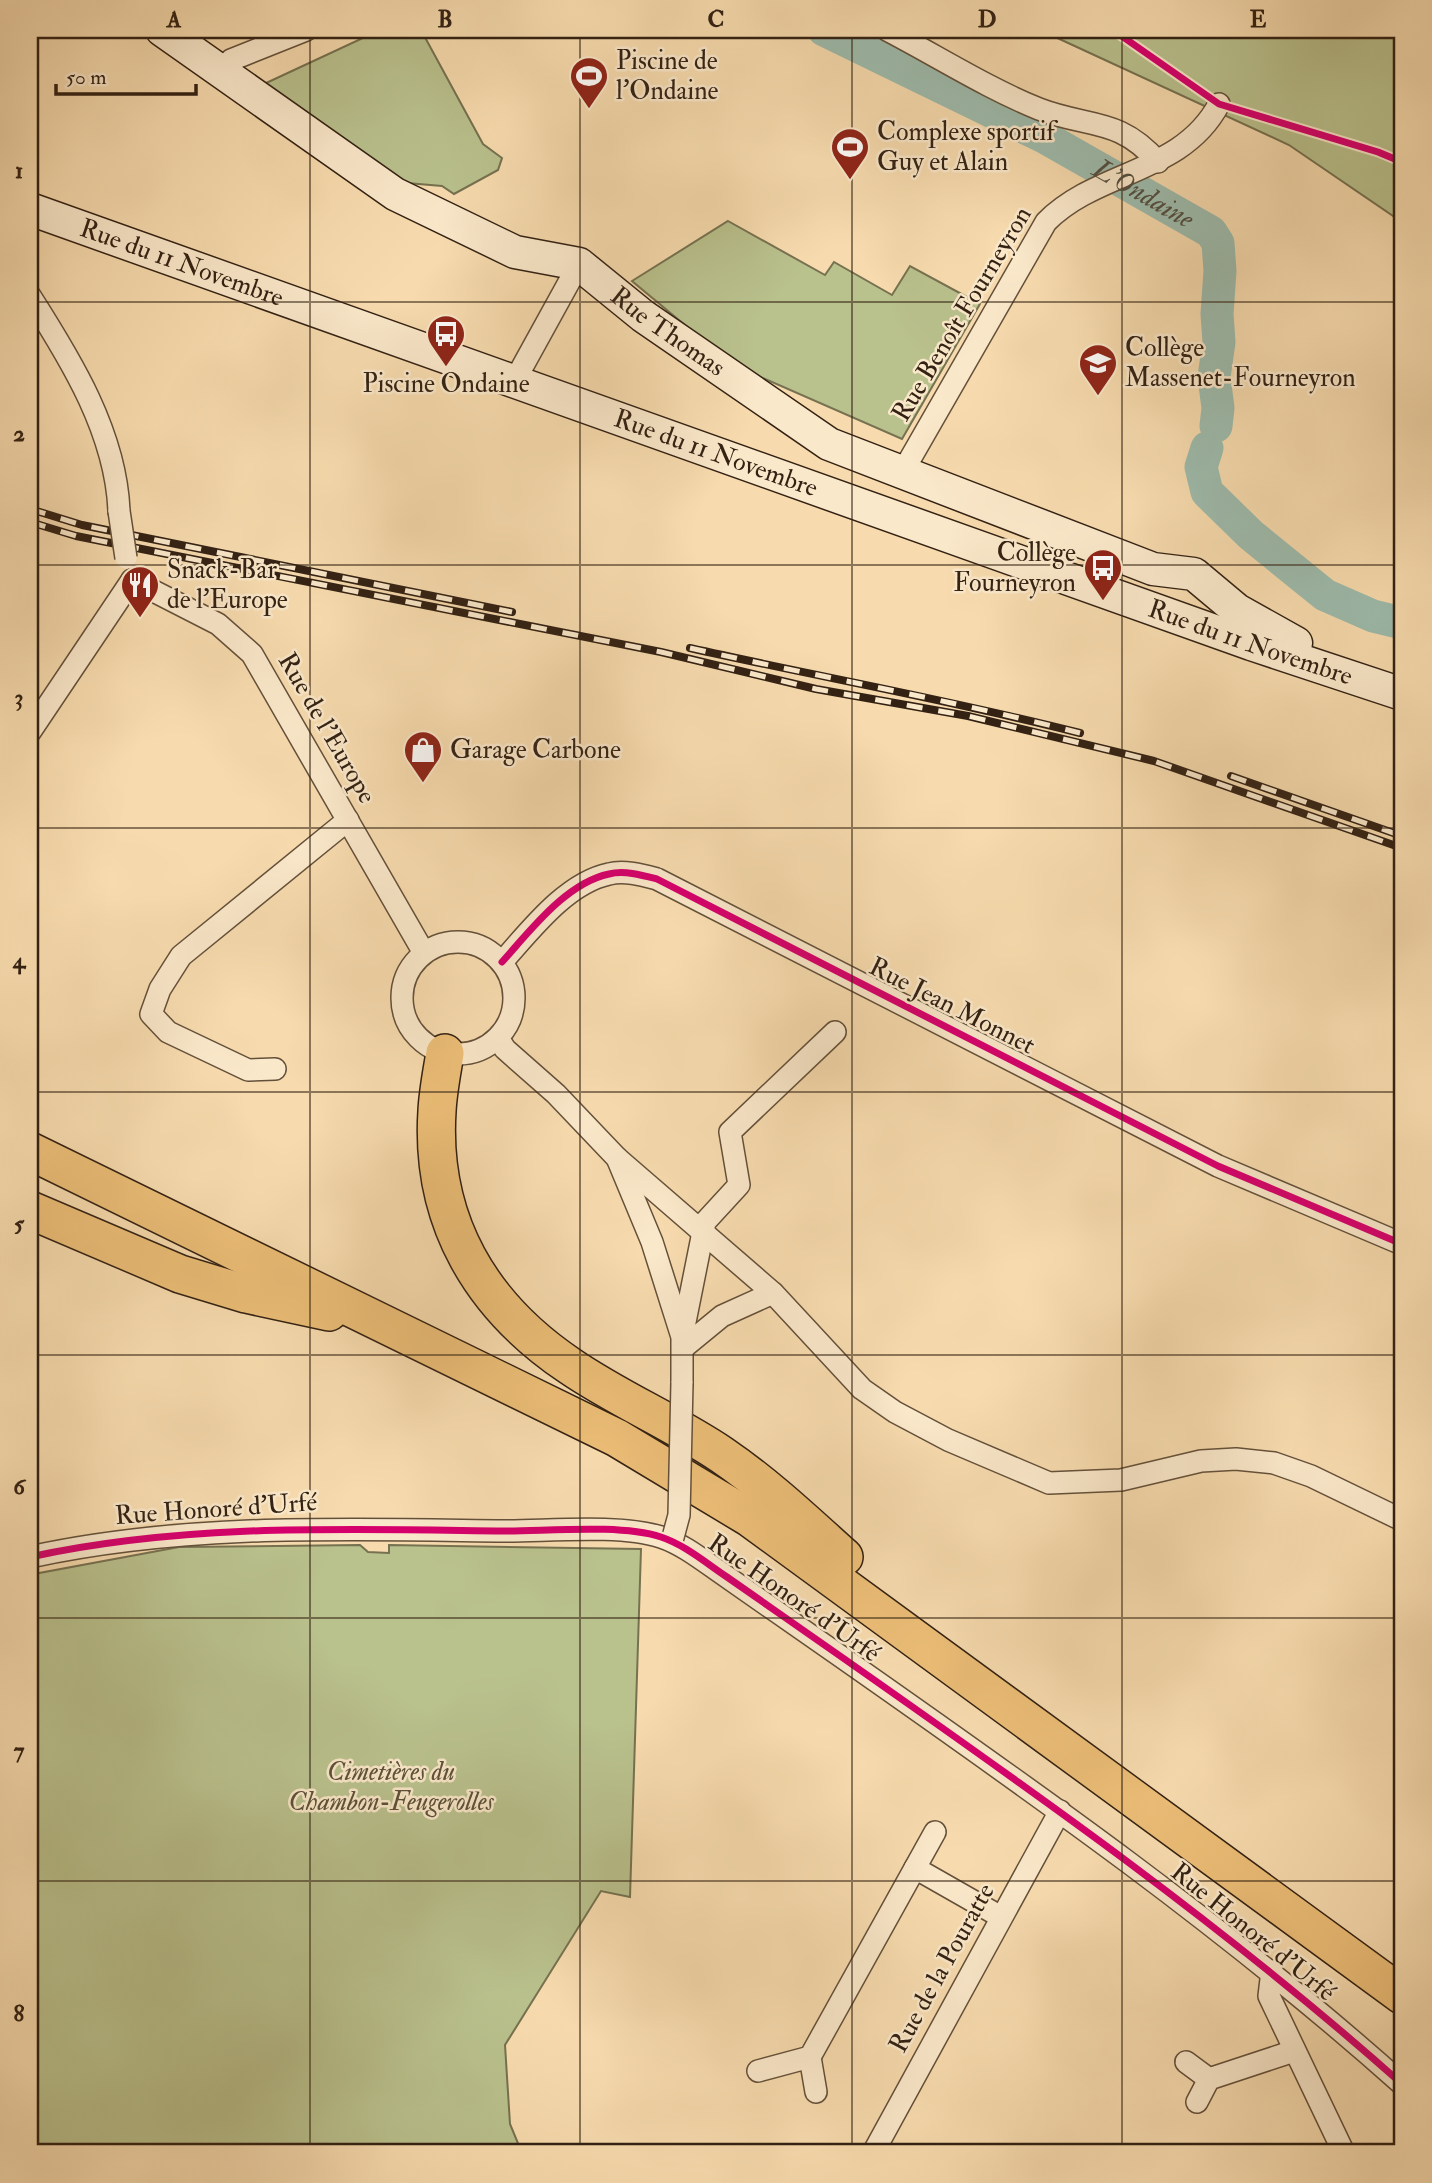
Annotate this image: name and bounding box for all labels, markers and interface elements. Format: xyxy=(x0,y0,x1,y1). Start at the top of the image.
text: A xyxy=(166,5,182,34)
text: B xyxy=(437,5,453,34)
text: C xyxy=(708,5,724,34)
text: D xyxy=(978,5,996,34)
text: E xyxy=(1250,5,1267,34)
place label: Piscine de l'Ondaine xyxy=(616,45,719,107)
scale bar xyxy=(56,52,196,96)
sports icon: Piscine de l'Ondaine xyxy=(568,55,610,110)
text: 50 m xyxy=(66,64,107,91)
place label: Complexe sportif Guy et Alain xyxy=(877,116,1058,178)
sports icon: Complexe sportif Guy et Alain xyxy=(829,126,871,181)
water label: L'Ondaine xyxy=(1086,150,1201,237)
text: 1 xyxy=(15,156,23,185)
street label: Rue Benoît Fourneyron xyxy=(885,201,1039,427)
street label: Rue du 11 Novembre xyxy=(75,212,288,314)
street label: Rue Thomas xyxy=(604,280,731,384)
bus stop icon: Piscine Ondaine xyxy=(425,313,467,368)
place label: Collège Massenet-Fourneyron xyxy=(1125,332,1356,394)
school or university icon: Collège Massenet-Fourneyron xyxy=(1077,342,1119,397)
place label: Piscine Ondaine xyxy=(362,368,530,400)
street label: Rue du 11 Novembre xyxy=(610,402,822,504)
text: 2 xyxy=(13,419,25,448)
place label: Collège Fourneyron xyxy=(953,537,1076,599)
bus stop icon: Collège Fourneyron xyxy=(1082,547,1124,602)
place label: Snack-Bar de l'Europe xyxy=(167,554,288,617)
restaurant icon: Snack-Bar de l'Europe xyxy=(119,564,161,619)
street label: Rue du 11 Novembre xyxy=(1144,593,1357,692)
street label: Rue de l'Europe xyxy=(270,647,383,810)
text: 3 xyxy=(15,683,23,712)
shop icon: Garage Carbone xyxy=(402,729,444,784)
place label: Garage Carbone xyxy=(450,734,621,766)
text: 4 xyxy=(12,946,27,975)
street label: Rue Jean Monnet xyxy=(864,950,1040,1062)
text: 5 xyxy=(14,1209,25,1238)
text: 6 xyxy=(13,1472,27,1501)
street label: Rue Honoré d'Urfé xyxy=(114,1486,318,1532)
street label: Rue Honoré d'Urfé xyxy=(702,1527,886,1669)
text: 7 xyxy=(14,1736,25,1765)
park label: Cimetières du Chambon-Feugerolles xyxy=(288,1756,494,1818)
street label: Rue Honoré d'Urfé xyxy=(1164,1856,1342,2008)
street label: Rue de la Pouratte xyxy=(882,1878,1002,2058)
text: 8 xyxy=(14,1999,25,2028)

